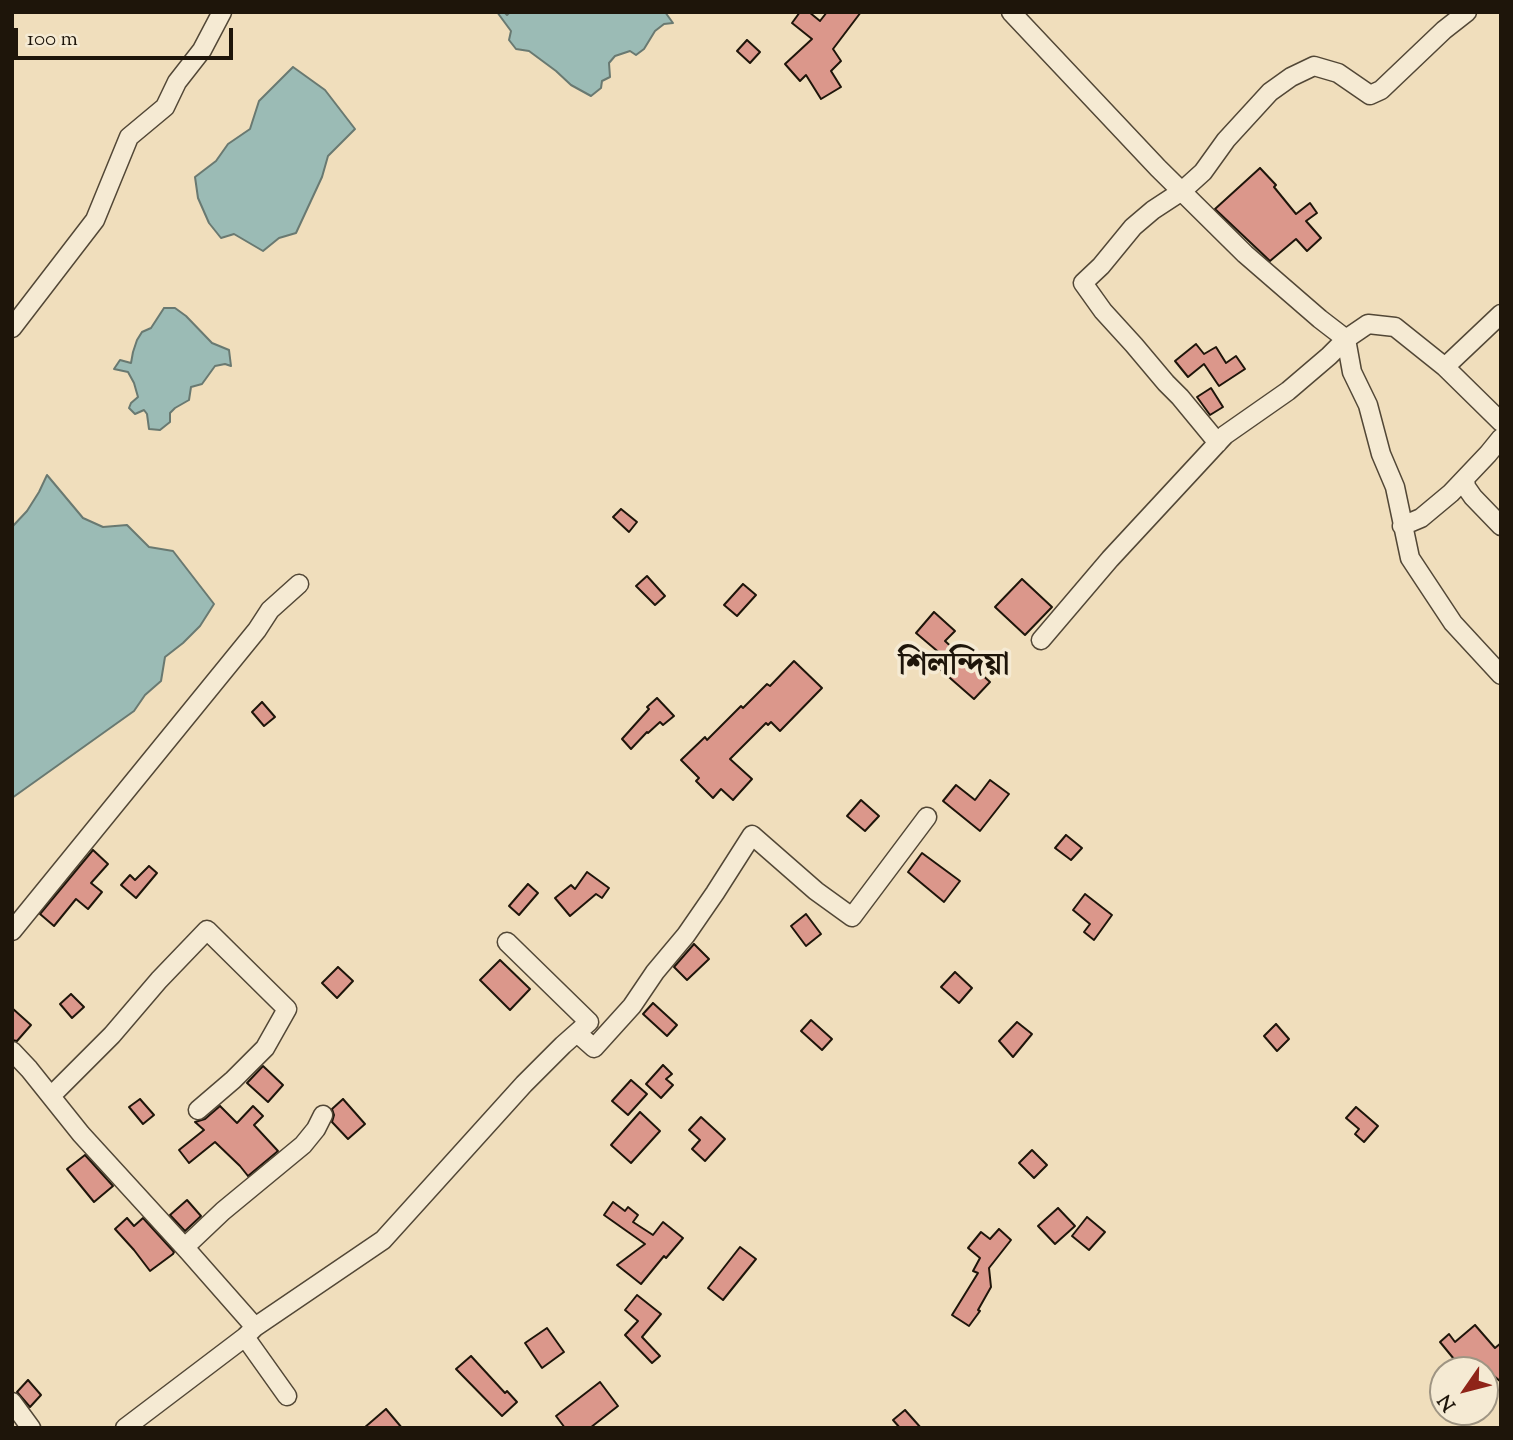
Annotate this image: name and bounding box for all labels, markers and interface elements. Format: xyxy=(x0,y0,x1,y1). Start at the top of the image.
scale bar xyxy=(18,14,236,58)
text: 100 m xyxy=(27,25,78,55)
district label: শিলন্দিয়া xyxy=(898,650,1010,688)
north arrow xyxy=(1429,1356,1499,1426)
text: N xyxy=(1433,1388,1463,1416)

